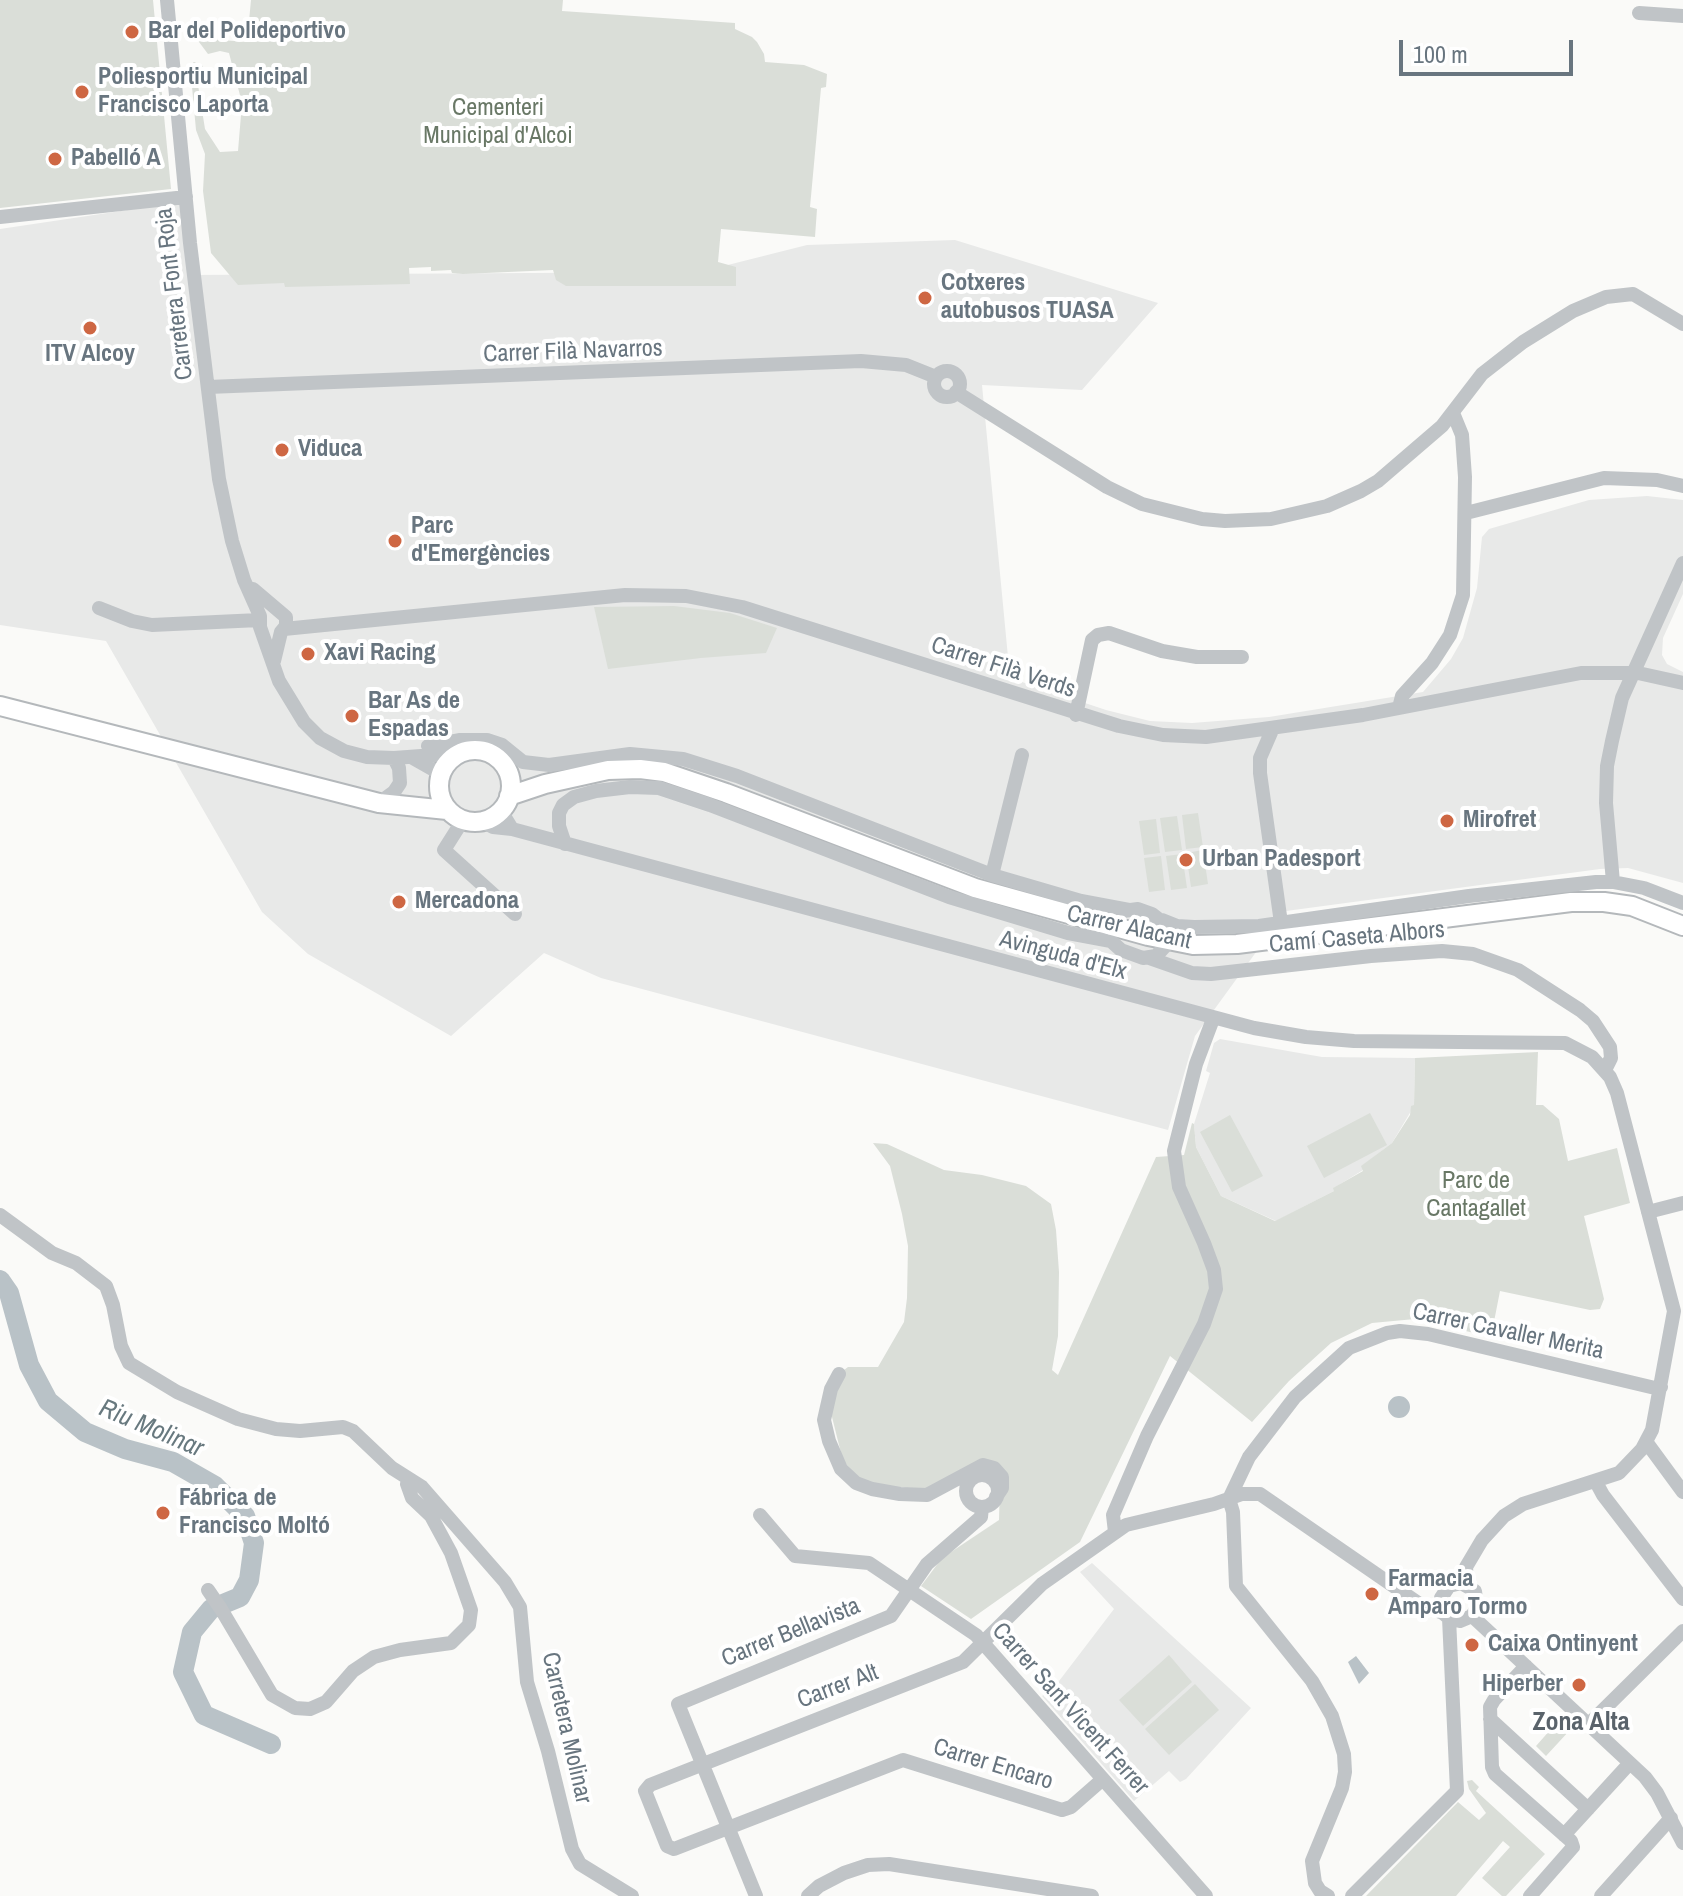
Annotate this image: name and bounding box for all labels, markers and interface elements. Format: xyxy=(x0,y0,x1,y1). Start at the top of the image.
place label: Bar del Polideportivo xyxy=(148,18,346,46)
marker: Bar del Polideportivo xyxy=(123,23,141,41)
scale bar xyxy=(1403,24,1577,74)
text: 100 m xyxy=(1413,38,1468,70)
place label: Poliesportiu Municipal Francisco Laporta xyxy=(98,64,308,120)
marker: Poliesportiu Municipal Francisco Laporta xyxy=(73,83,91,101)
park label: Cementeri Municipal d'Alcoi xyxy=(423,95,573,151)
place label: Pabelló A xyxy=(71,145,161,173)
marker: Pabelló A xyxy=(46,150,64,168)
street label: Carretera Font Roja xyxy=(150,206,200,382)
place label: Cotxeres autobusos TUASA xyxy=(941,270,1114,326)
marker: Cotxeres autobusos TUASA xyxy=(916,289,934,307)
marker: ITV Alcoy xyxy=(81,319,99,337)
street label: Carrer Filà Navarros xyxy=(483,334,663,370)
place label: ITV Alcoy xyxy=(45,341,135,369)
place label: Viduca xyxy=(298,436,362,464)
marker: Viduca xyxy=(273,441,291,459)
place label: Parc d'Emergències xyxy=(411,513,550,569)
marker: Parc d'Emergències xyxy=(386,532,404,550)
street label: Carrer Filà Verds xyxy=(927,631,1079,705)
place label: Xavi Racing xyxy=(324,640,436,668)
marker: Xavi Racing xyxy=(299,645,317,663)
place label: Bar As de Espadas xyxy=(368,688,460,744)
marker: Bar As de Espadas xyxy=(343,707,361,725)
place label: Mirofret xyxy=(1463,807,1536,835)
marker: Mirofret xyxy=(1438,812,1456,830)
place label: Urban Padesport xyxy=(1202,846,1361,874)
marker: Urban Padesport xyxy=(1177,851,1195,869)
place label: Mercadona xyxy=(415,888,519,916)
marker: Mercadona xyxy=(390,893,408,911)
street label: Carrer Alacant xyxy=(1064,900,1194,956)
street label: Camí Caseta Albors xyxy=(1268,916,1446,960)
street label: Avinguda d'Elx xyxy=(996,925,1130,987)
park label: Parc de Cantagallet xyxy=(1426,1168,1526,1224)
street label: Carrer Cavaller Merita xyxy=(1410,1298,1606,1366)
water label: Riu Molinar xyxy=(94,1393,208,1465)
place label: Fábrica de Francisco Moltó xyxy=(179,1485,330,1541)
marker: Fábrica de Francisco Moltó xyxy=(154,1504,172,1522)
place label: Farmacia Amparo Tormo xyxy=(1388,1566,1528,1622)
marker: Farmacia Amparo Tormo xyxy=(1363,1585,1381,1603)
street label: Carrer Bellavista xyxy=(718,1592,864,1674)
street label: Carrer Sant Vicent Ferrer xyxy=(985,1617,1155,1801)
place label: Caixa Ontinyent xyxy=(1488,1631,1638,1659)
marker: Caixa Ontinyent xyxy=(1463,1636,1481,1654)
street label: Carretera Molinar xyxy=(535,1650,597,1806)
street label: Carrer Alt xyxy=(794,1658,882,1716)
place label: Hiperber xyxy=(1482,1671,1563,1699)
marker: Hiperber xyxy=(1570,1676,1588,1694)
district label: Zona Alta xyxy=(1532,1707,1630,1739)
street label: Carrer Encaro xyxy=(930,1733,1056,1797)

